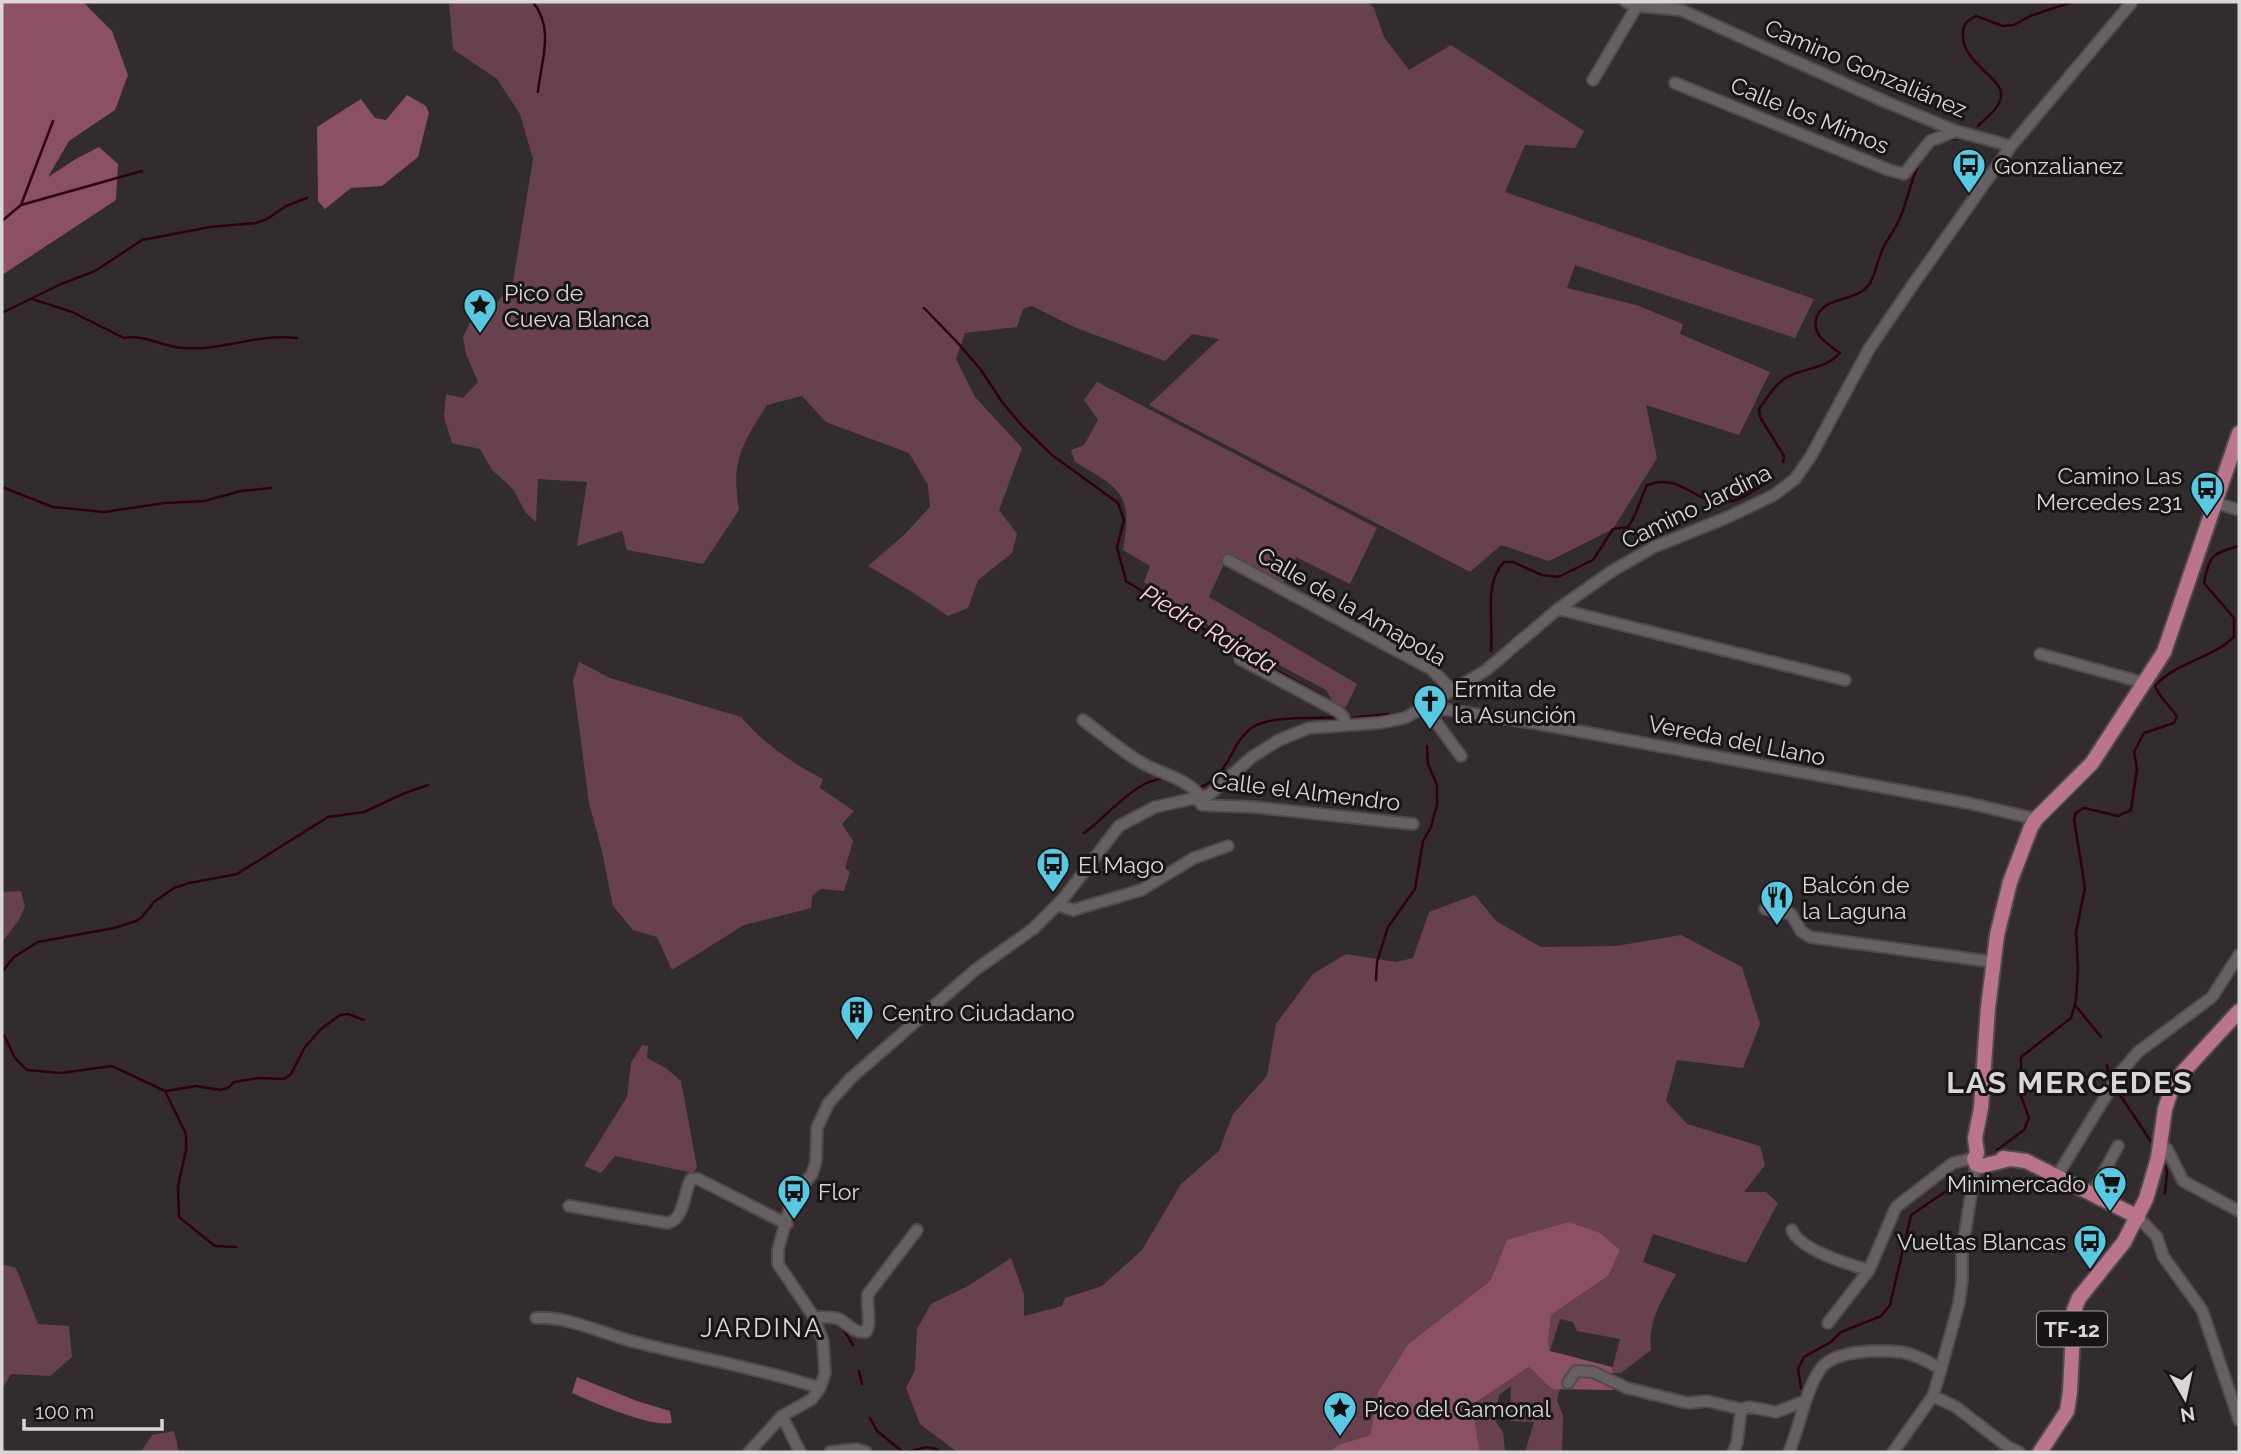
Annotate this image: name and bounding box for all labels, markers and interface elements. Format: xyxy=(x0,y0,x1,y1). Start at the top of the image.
street label: Camino Gonzaliánez xyxy=(1761,13,1971,123)
street label: Calle los Mimos xyxy=(1727,71,1893,159)
bus stop icon: Gonzalianez xyxy=(1950,146,1988,195)
place label: Gonzalianez xyxy=(1994,152,2123,179)
place label: Pico de Cueva Blanca xyxy=(504,279,650,332)
place icon: Pico de Cueva Blanca xyxy=(461,286,499,335)
street label: Camino Jardina xyxy=(1617,458,1775,554)
place label: Camino Las Mercedes 231 xyxy=(2036,462,2182,515)
bus stop icon: Camino Las Mercedes 231 xyxy=(2188,469,2226,518)
street label: Calle de la Amapola xyxy=(1253,541,1451,671)
water label: Piedra Rajada xyxy=(1136,578,1282,680)
place label: Ermita de la Asunción xyxy=(1454,675,1576,728)
church icon: Ermita de la Asunción xyxy=(1411,682,1449,731)
street label: Vereda del Llano xyxy=(1646,710,1828,770)
street label: Calle el Almendro xyxy=(1210,766,1402,816)
bus stop icon: El Mago xyxy=(1034,845,1072,894)
place label: El Mago xyxy=(1078,851,1164,878)
place label: Balcón de la Laguna xyxy=(1802,871,1909,924)
restaurant icon: Balcón de la Laguna xyxy=(1758,878,1796,927)
building icon: Centro Ciudadano xyxy=(838,993,876,1042)
place label: Centro Ciudadano xyxy=(882,999,1075,1026)
district label: LAS MERCEDES xyxy=(1946,1065,2194,1100)
supermarket icon: Minimercado xyxy=(2091,1164,2129,1213)
place label: Minimercado xyxy=(1947,1170,2086,1197)
bus stop icon: Flor xyxy=(775,1172,813,1221)
place label: Flor xyxy=(818,1178,860,1205)
bus stop icon: Vueltas Blancas xyxy=(2071,1222,2109,1271)
place label: Vueltas Blancas xyxy=(1897,1228,2066,1255)
road number: TF-12 xyxy=(2037,1312,2107,1346)
district label: JARDINA xyxy=(700,1313,824,1343)
north arrow xyxy=(2150,1363,2220,1433)
scale bar xyxy=(24,1388,163,1432)
place icon: Pico del Gamonal xyxy=(1321,1389,1359,1438)
place label: Pico del Gamonal xyxy=(1364,1395,1551,1422)
text: 100 m xyxy=(35,1399,94,1424)
text: N xyxy=(2179,1403,2197,1427)

